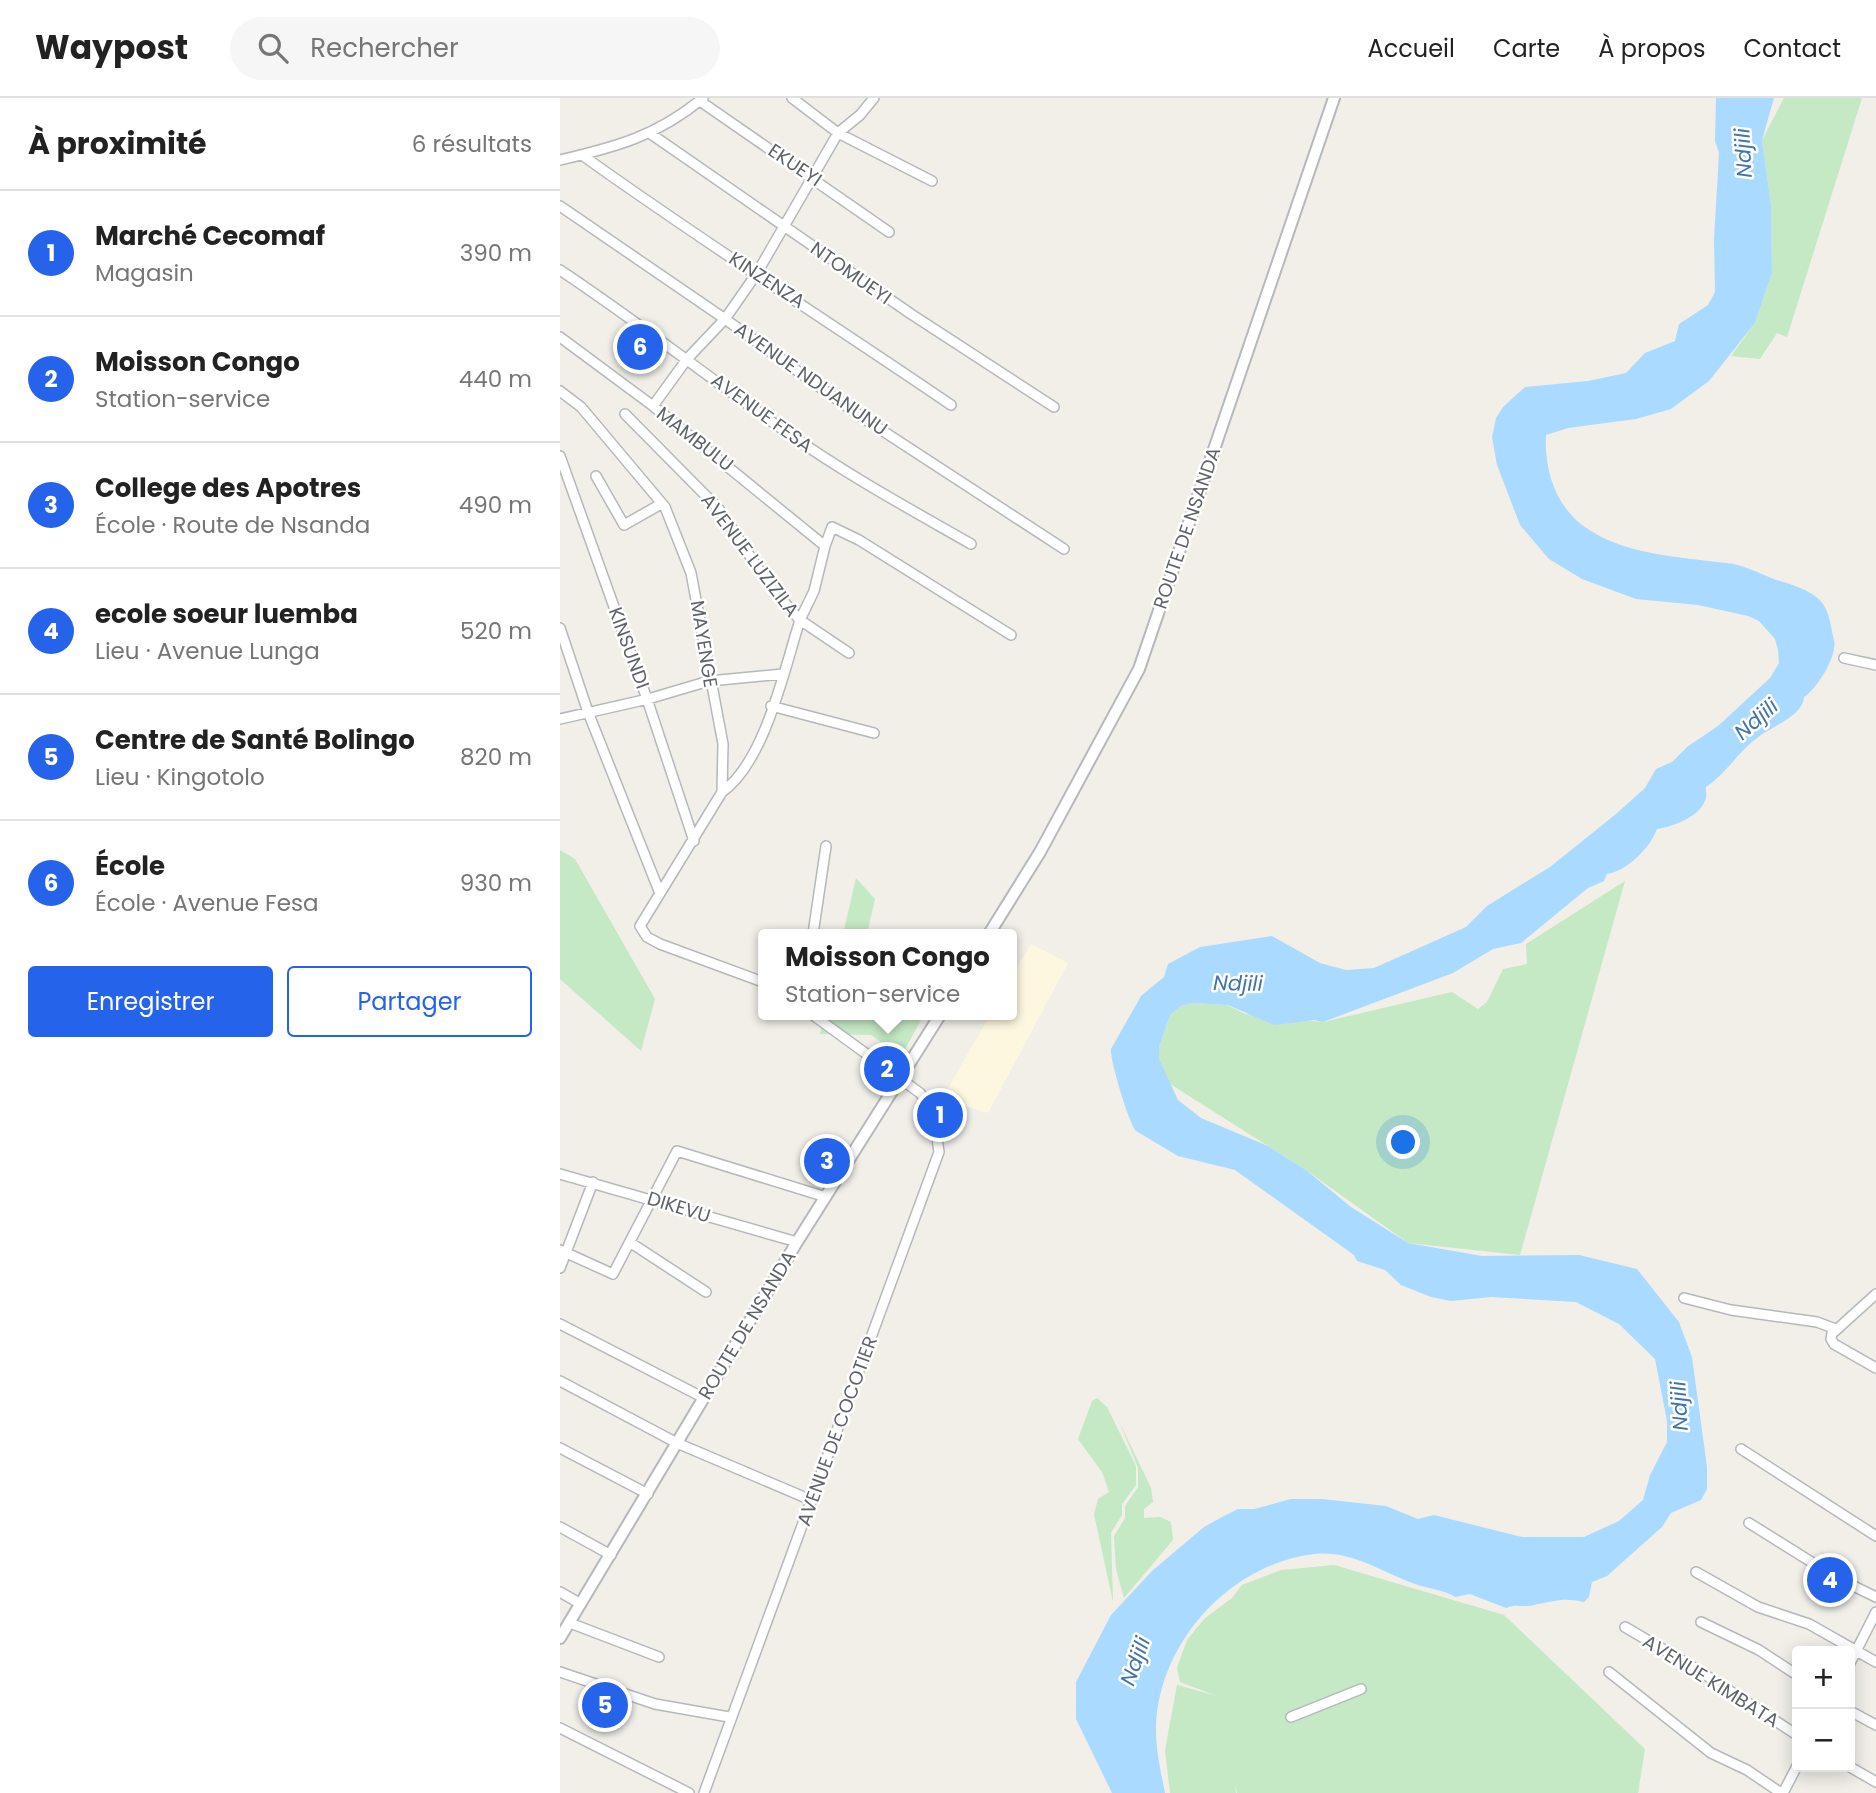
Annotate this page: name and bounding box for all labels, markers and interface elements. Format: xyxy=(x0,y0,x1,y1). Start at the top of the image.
search box xyxy=(230,17,720,80)
text: Waypost xyxy=(35,24,188,71)
icon: search xyxy=(254,29,292,67)
text: Rechercher xyxy=(310,30,459,66)
text: Accueil xyxy=(1368,32,1455,65)
text: Carte xyxy=(1493,32,1560,65)
text: À propos xyxy=(1598,32,1705,65)
text: Contact xyxy=(1743,32,1841,65)
text: À proximité xyxy=(28,122,207,165)
water label: Ndjili xyxy=(1727,127,1759,179)
text: 6 résultats xyxy=(412,128,532,160)
street label: EKUEYI xyxy=(763,137,827,193)
text: Marché Cecomaf xyxy=(95,218,325,254)
street label: NTOMUEYI xyxy=(805,235,897,311)
text: 1 xyxy=(47,237,55,269)
text: 390 m xyxy=(460,237,532,269)
street label: KINZENZA xyxy=(724,245,811,315)
text: Magasin xyxy=(95,257,194,289)
street label: AVENUE NDUANUNU xyxy=(729,316,893,442)
pin: 6 xyxy=(617,321,663,373)
text: Moisson Congo xyxy=(95,344,300,380)
text: 2 xyxy=(44,363,58,395)
text: 440 m xyxy=(459,363,532,395)
street label: AVENUE FESA xyxy=(706,367,819,459)
text: Station-service xyxy=(95,383,270,415)
street label: MAMBULU xyxy=(651,400,739,478)
street label: ROUTE DE NSANDA xyxy=(1147,443,1227,613)
text: College des Apotres xyxy=(95,470,361,506)
street label: AVENUE LUZIZILA xyxy=(695,488,806,623)
text: 3 xyxy=(44,489,58,521)
text: 490 m xyxy=(459,489,532,521)
text: École · Route de Nsanda xyxy=(95,509,370,541)
text: ecole soeur luemba xyxy=(95,596,358,632)
street label: MAYENGE xyxy=(684,598,724,690)
street label: KINSUNDI xyxy=(602,604,656,692)
text: 4 xyxy=(43,615,59,647)
text: 520 m xyxy=(460,615,532,647)
text: Lieu · Avenue Lunga xyxy=(95,635,320,667)
water label: Ndjili xyxy=(1728,691,1785,746)
text: Centre de Santé Bolingo xyxy=(95,722,415,758)
text: 5 xyxy=(44,741,58,773)
text: 820 m xyxy=(460,741,532,773)
text: Lieu · Kingotolo xyxy=(95,761,265,793)
text: École xyxy=(95,848,165,884)
text: 6 xyxy=(44,867,58,899)
text: 930 m xyxy=(460,867,532,899)
text: École · Avenue Fesa xyxy=(95,887,318,919)
popup xyxy=(758,929,1017,1020)
text: Moisson Congo xyxy=(785,939,990,975)
button: Enregistrer xyxy=(28,966,273,1037)
button: Partager xyxy=(287,966,532,1037)
water label: Ndjili xyxy=(1213,968,1264,998)
text: Station-service xyxy=(785,978,960,1010)
pin: 2 xyxy=(864,1043,910,1095)
pin: 1 xyxy=(917,1089,963,1141)
your location xyxy=(1386,1125,1420,1159)
pin: 3 xyxy=(804,1135,850,1187)
street label: DIKEVU xyxy=(644,1185,714,1229)
street label: ROUTE DE NSANDA xyxy=(692,1245,802,1405)
street label: AVENUE DE COCOTIER xyxy=(790,1332,884,1530)
water label: Ndjili xyxy=(1663,1380,1695,1432)
pin: 4 xyxy=(1807,1554,1853,1606)
street label: AVENUE KIMBATA xyxy=(1638,1628,1785,1734)
water label: Ndjili xyxy=(1113,1632,1157,1689)
map controls xyxy=(1792,1646,1855,1772)
button: + xyxy=(1792,1646,1855,1709)
pin: 5 xyxy=(582,1679,628,1731)
button: − xyxy=(1792,1709,1855,1772)

